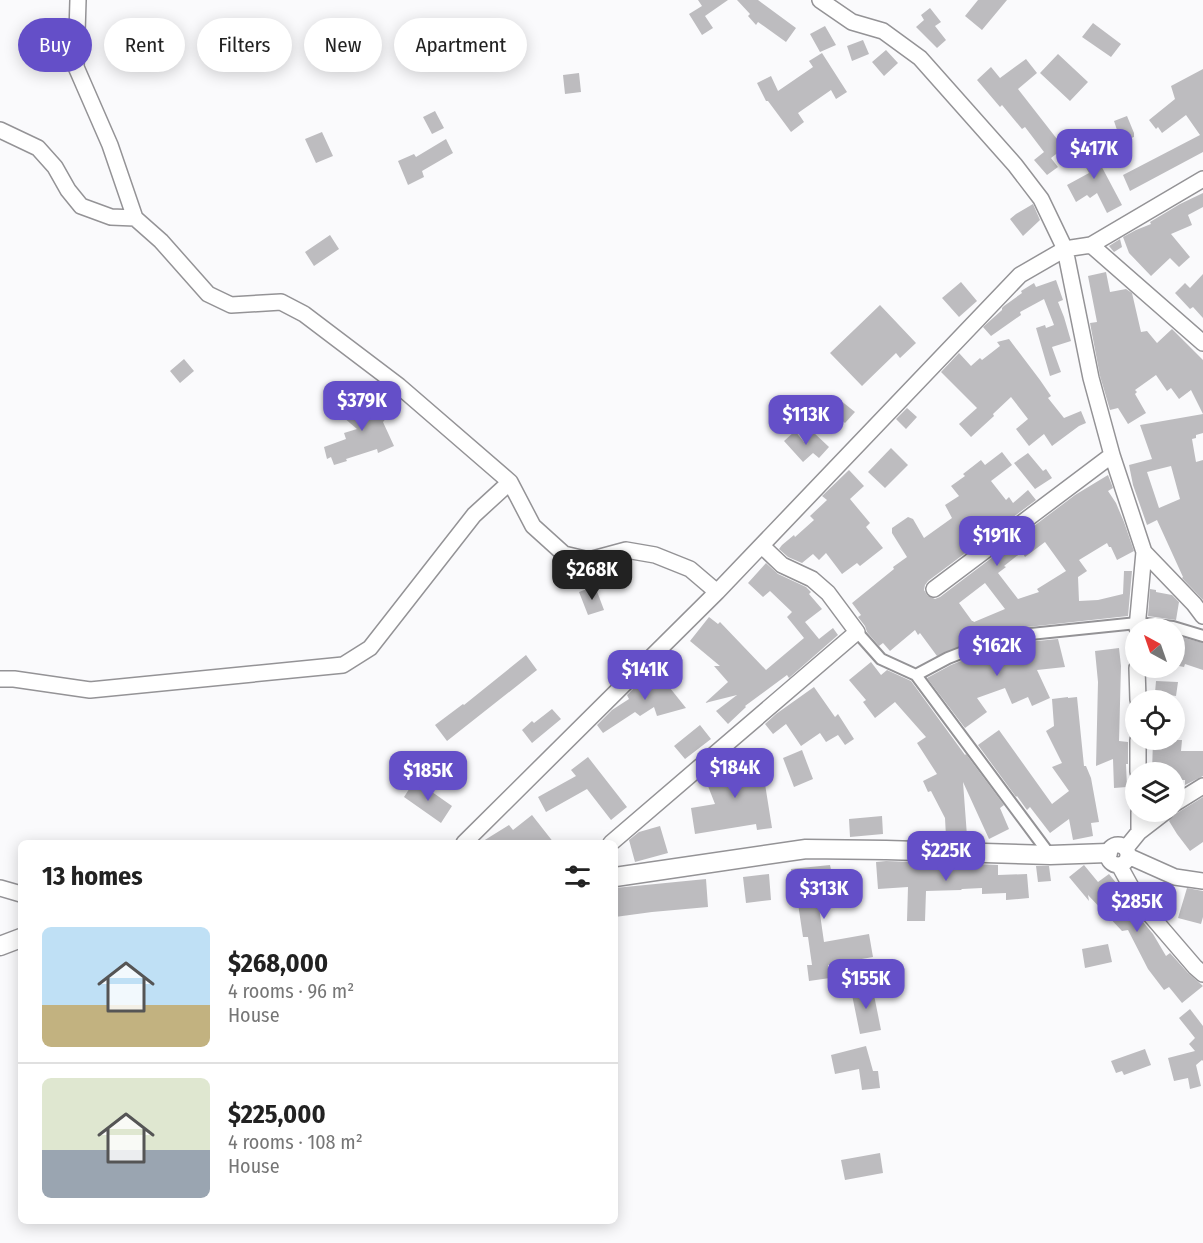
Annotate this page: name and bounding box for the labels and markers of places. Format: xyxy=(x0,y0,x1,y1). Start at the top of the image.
pin: $417K xyxy=(1052,129,1136,180)
pin: $379K xyxy=(320,381,404,432)
pin: $113K xyxy=(764,395,848,446)
pin: $191K xyxy=(955,516,1039,567)
pin: $268K xyxy=(550,550,634,601)
pin: $162K xyxy=(955,626,1039,677)
pin: $141K xyxy=(603,650,687,701)
pin: $184K xyxy=(693,748,777,799)
pin: $185K xyxy=(386,751,470,802)
pin: $225K xyxy=(904,831,988,882)
pin: $313K xyxy=(782,869,866,920)
pin: $285K xyxy=(1095,882,1179,933)
pin: $155K xyxy=(824,959,908,1010)

